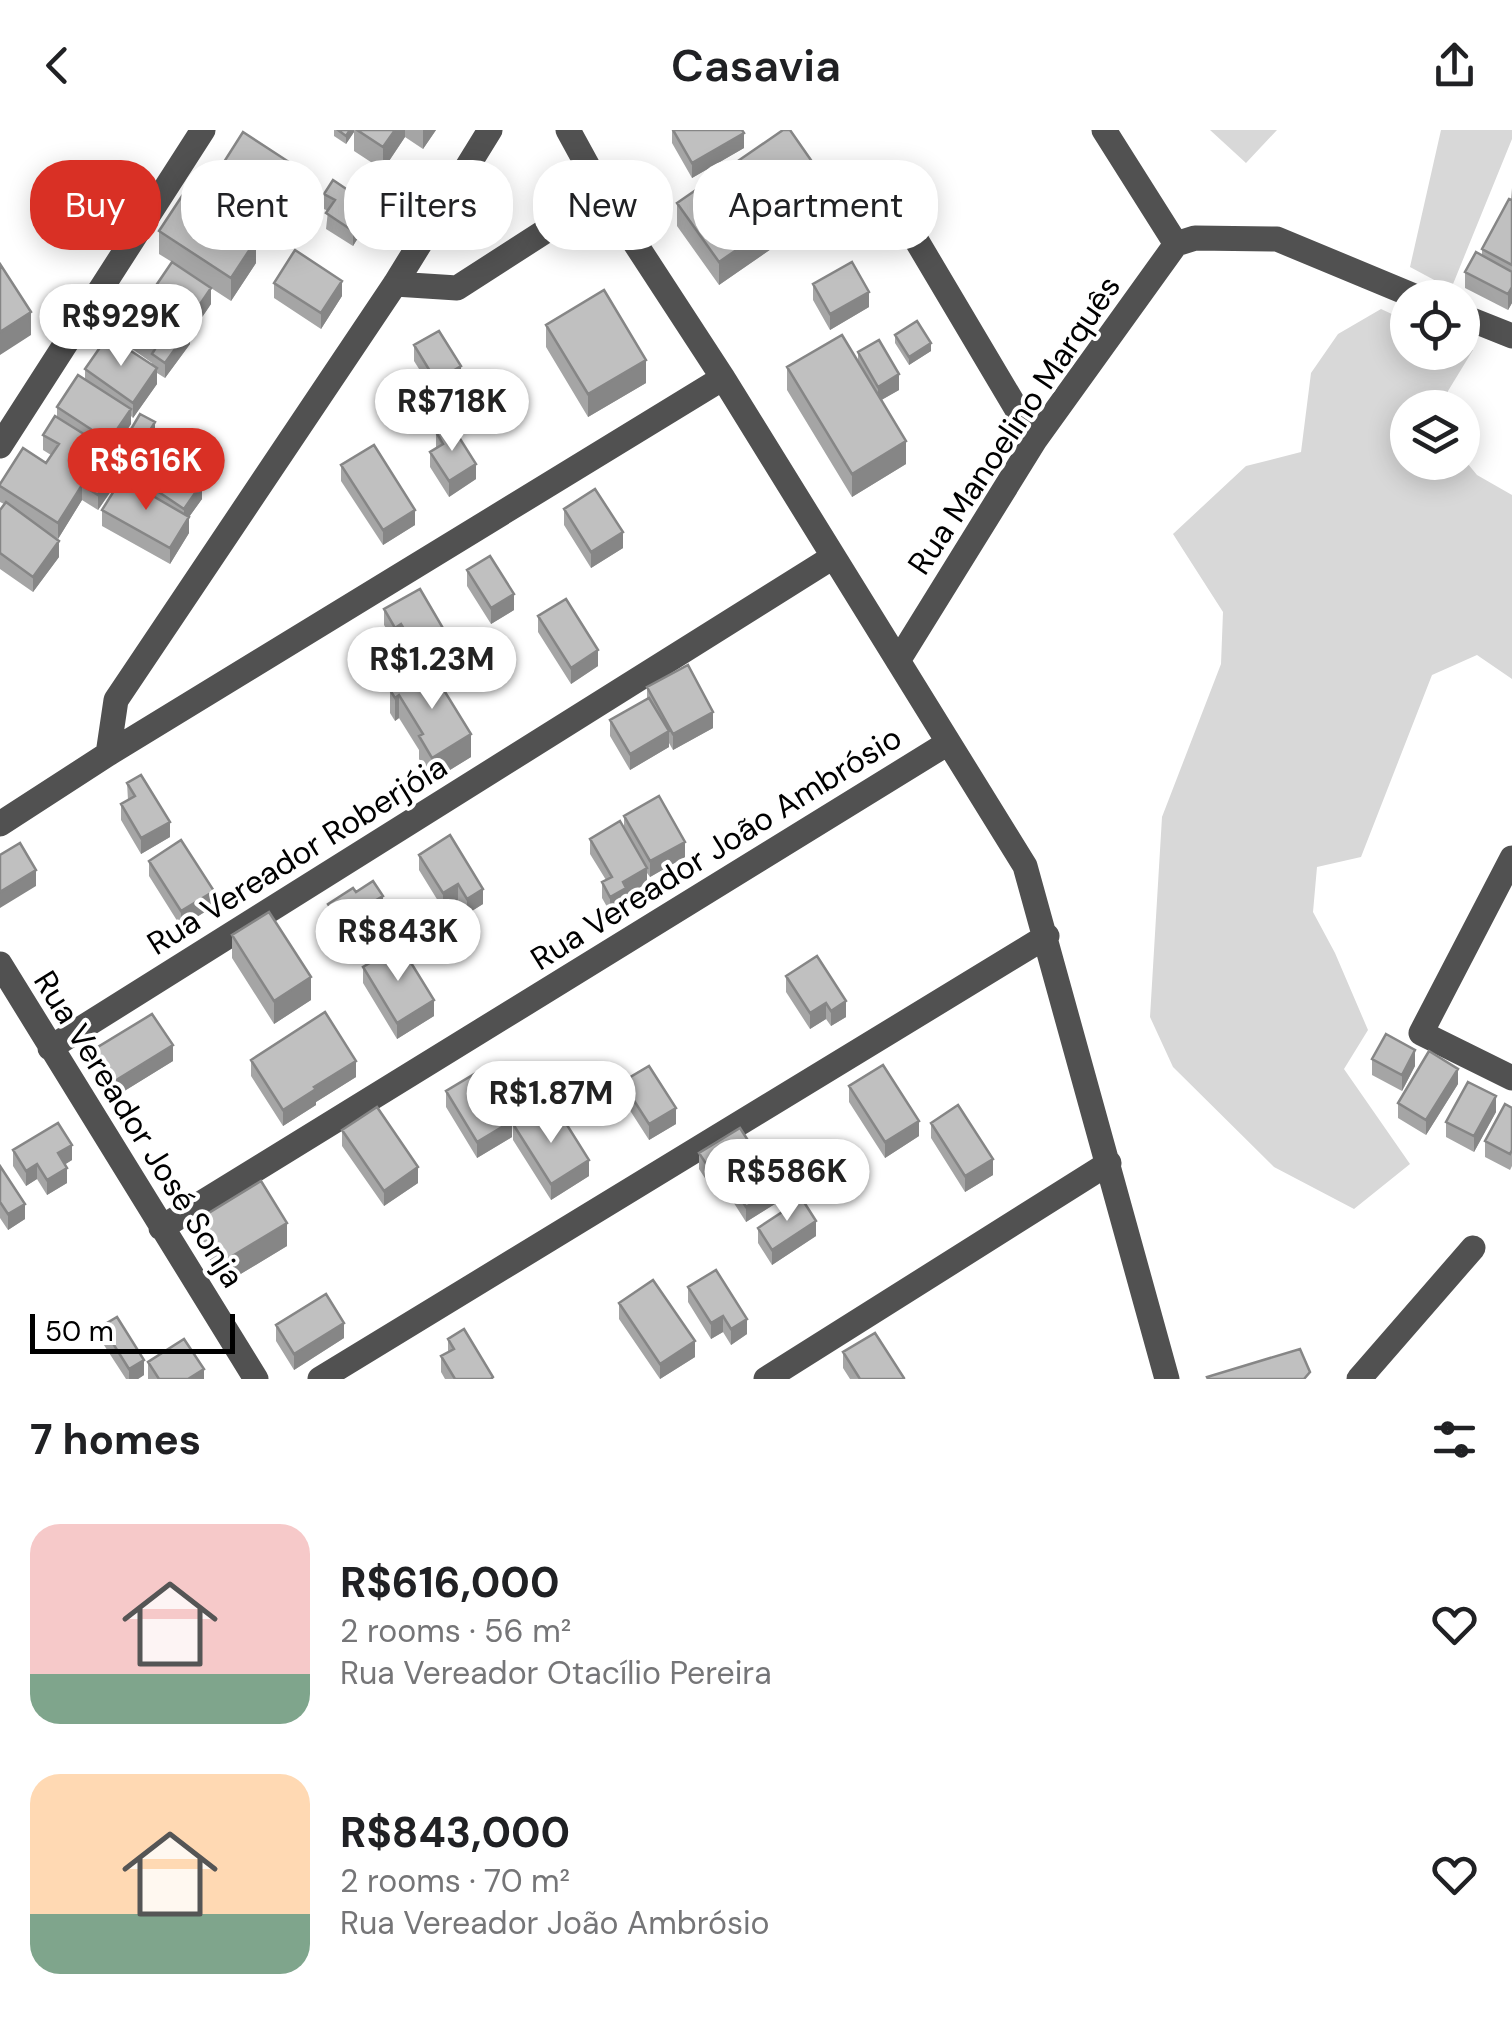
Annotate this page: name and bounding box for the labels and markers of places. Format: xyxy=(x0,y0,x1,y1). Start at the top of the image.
pin: R$929K xyxy=(40,284,202,369)
pin: R$718K xyxy=(371,369,533,454)
pin: R$616K xyxy=(65,428,227,513)
pin: R$1.23M xyxy=(340,627,524,712)
pin: R$843K xyxy=(317,899,479,984)
pin: R$1.87M xyxy=(459,1061,643,1146)
pin: R$586K xyxy=(706,1139,868,1224)

